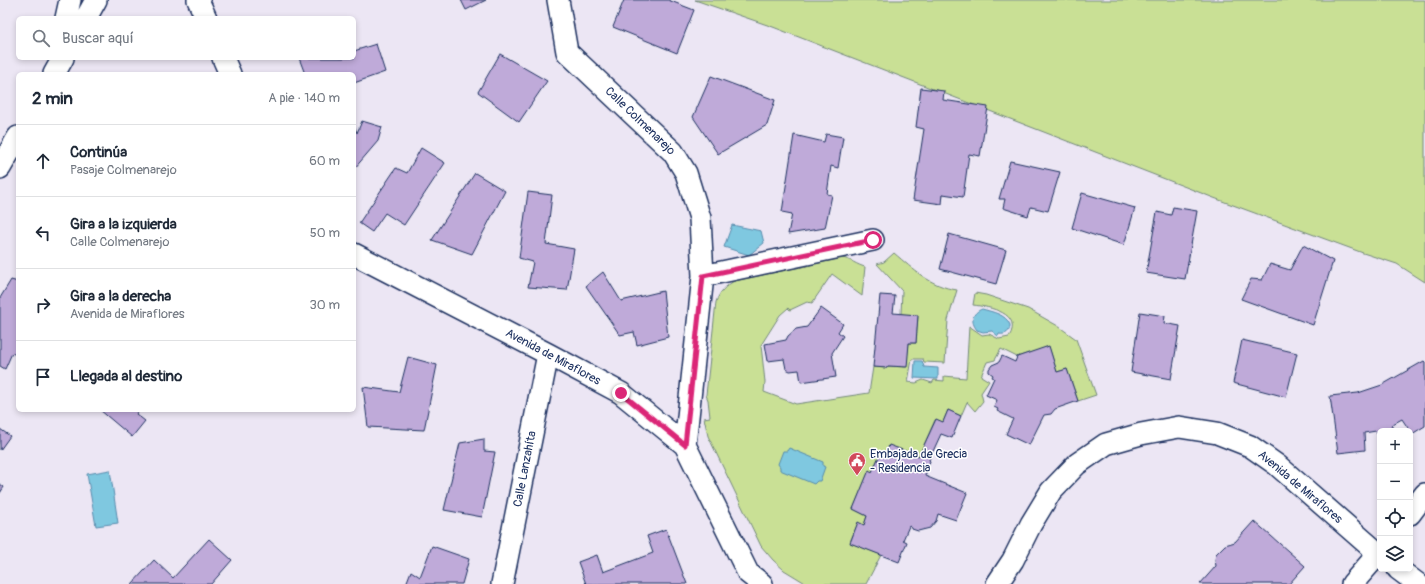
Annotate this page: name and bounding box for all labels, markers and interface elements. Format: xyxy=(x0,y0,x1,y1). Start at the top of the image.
search box xyxy=(16,16,356,60)
icon: search xyxy=(30,27,52,49)
text: Buscar aquí xyxy=(62,29,134,48)
street label: Calle Colmenarejo xyxy=(602,84,679,159)
text: 2 min xyxy=(32,88,73,109)
text: A pie · 140 m xyxy=(268,90,340,106)
text: Continúa xyxy=(70,143,127,162)
icon: ahead xyxy=(32,150,54,172)
text: 60 m xyxy=(309,153,340,169)
text: Pasaje Colmenarejo xyxy=(70,162,177,178)
text: Gira a la izquierda xyxy=(70,215,177,234)
icon: left xyxy=(32,222,54,244)
text: 50 m xyxy=(310,225,340,241)
route start xyxy=(864,231,882,249)
text: Calle Colmenarejo xyxy=(70,234,169,250)
text: Gira a la derecha xyxy=(70,287,171,306)
icon: right xyxy=(32,294,54,316)
text: 30 m xyxy=(310,297,340,313)
text: Avenida de Miraflores xyxy=(70,306,185,322)
street label: Avenida de Miraflores xyxy=(503,326,604,389)
icon: arrive xyxy=(32,366,54,388)
text: Llegada al destino xyxy=(70,367,182,386)
route end xyxy=(612,384,630,402)
map controls xyxy=(1377,428,1413,572)
button: + xyxy=(1377,428,1413,464)
street label: Calle Lanzahíta xyxy=(510,429,540,508)
place label: Embajada de Grecia - Residencia xyxy=(870,447,967,476)
street label: Avenida de Miraflores xyxy=(1255,447,1346,527)
public building icon: Embajada de Grecia - Residencia xyxy=(847,451,867,476)
button: − xyxy=(1377,464,1413,500)
button: locate xyxy=(1377,500,1413,536)
button: layers xyxy=(1377,536,1413,572)

